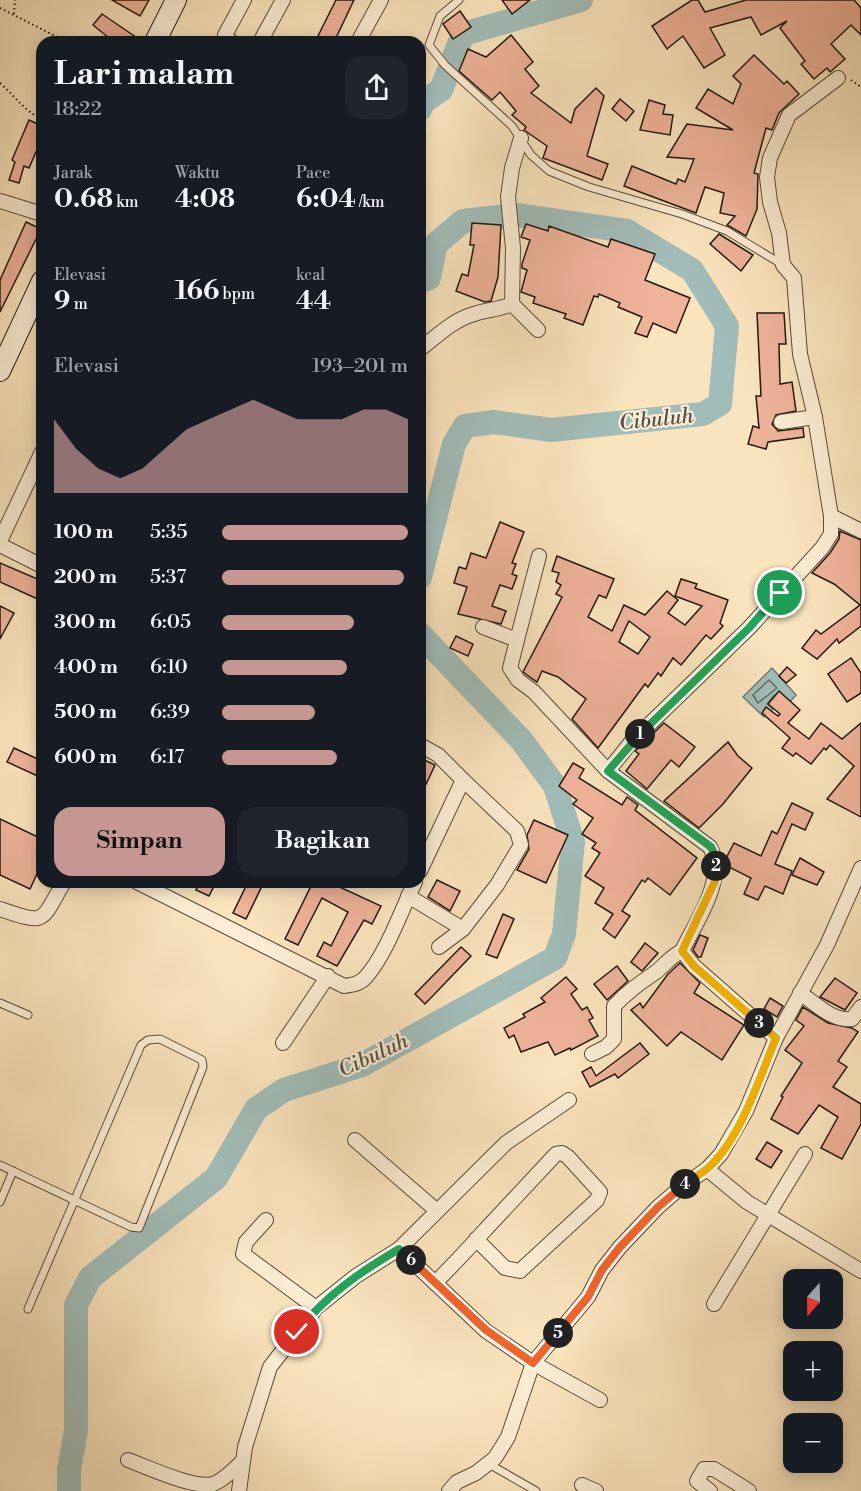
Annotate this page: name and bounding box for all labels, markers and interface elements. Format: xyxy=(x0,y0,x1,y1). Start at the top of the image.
text: Lari malam xyxy=(54,54,234,95)
button: share xyxy=(345,56,408,119)
text: 18:22 xyxy=(54,97,102,122)
text: Jarak xyxy=(54,163,92,183)
text: Waktu xyxy=(175,163,220,183)
text: Pace xyxy=(296,163,330,183)
text: 0.68 xyxy=(54,183,113,215)
text: 4:08 xyxy=(175,183,235,215)
text: 6:04 xyxy=(296,183,356,215)
text: km xyxy=(113,192,139,212)
text: /km xyxy=(356,192,385,212)
text: Elevasi xyxy=(54,265,106,285)
text: kcal xyxy=(296,265,325,285)
text: 166 xyxy=(175,275,219,307)
text: bpm xyxy=(219,284,255,304)
text: 9 xyxy=(54,285,70,317)
text: 44 xyxy=(296,285,331,317)
text: m xyxy=(70,294,88,314)
text: Elevasi xyxy=(54,354,119,379)
text: 193–201 m xyxy=(312,354,408,379)
water label: Cibuluh xyxy=(618,403,695,437)
text: 100 m xyxy=(54,520,113,545)
text: 5:35 xyxy=(150,520,188,545)
text: 200 m xyxy=(54,565,117,590)
text: 5:37 xyxy=(150,565,186,590)
pin xyxy=(754,567,805,618)
icon: arrive xyxy=(763,576,796,609)
text: 300 m xyxy=(54,610,117,635)
text: 6:05 xyxy=(150,610,191,635)
text: 400 m xyxy=(54,655,118,680)
text: 6:10 xyxy=(150,655,188,680)
text: 500 m xyxy=(54,700,117,725)
text: 6:39 xyxy=(150,700,190,725)
pin: 1 xyxy=(625,719,655,749)
text: 1 xyxy=(636,724,644,744)
text: 600 m xyxy=(54,745,117,770)
text: 6:17 xyxy=(150,745,184,770)
button: Simpan xyxy=(54,807,225,876)
button: Bagikan xyxy=(237,807,408,876)
pin: 2 xyxy=(701,851,731,881)
text: 2 xyxy=(711,856,721,876)
pin: 3 xyxy=(744,1008,774,1038)
text: 3 xyxy=(754,1013,764,1033)
water label: Cibuluh xyxy=(334,1028,413,1083)
pin: 4 xyxy=(670,1169,700,1199)
text: 4 xyxy=(680,1174,690,1194)
pin: 6 xyxy=(396,1245,426,1275)
text: 6 xyxy=(406,1250,416,1270)
north arrow xyxy=(783,1269,843,1329)
map controls xyxy=(783,1269,843,1473)
pin xyxy=(271,1306,322,1357)
icon: check xyxy=(280,1315,313,1348)
pin: 5 xyxy=(543,1318,573,1348)
text: 5 xyxy=(553,1323,563,1343)
button: + xyxy=(783,1341,843,1401)
button: − xyxy=(783,1413,843,1473)

